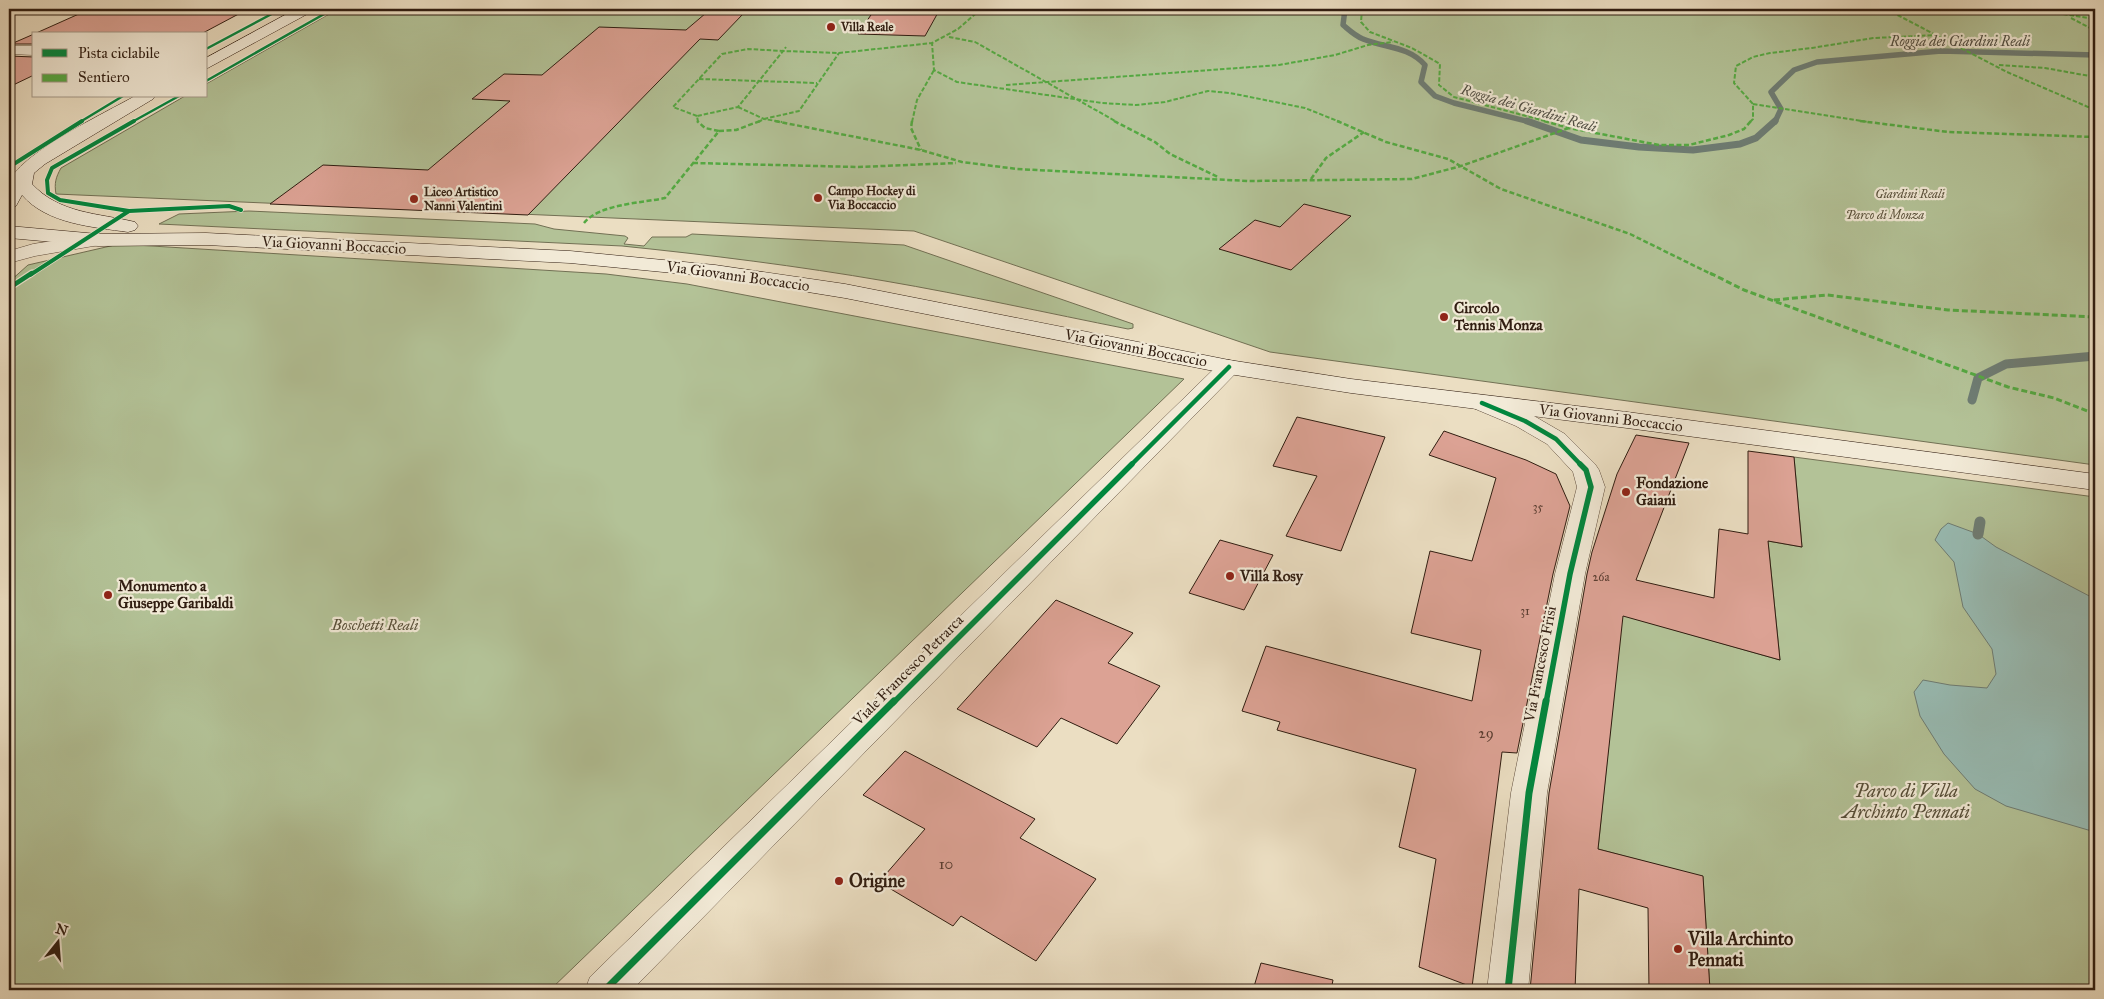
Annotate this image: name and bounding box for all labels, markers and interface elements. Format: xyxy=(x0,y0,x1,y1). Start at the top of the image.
place label: Villa Reale xyxy=(840,20,893,34)
marker: Villa Reale xyxy=(825,21,837,33)
legend xyxy=(32,32,208,98)
water label: Roggia dei Giardini Reali xyxy=(1889,33,2030,50)
text: Pista ciclabile xyxy=(78,44,160,62)
text: Sentiero xyxy=(78,68,130,86)
water label: Roggia dei Giardini Reali xyxy=(1458,81,1598,136)
place label: Campo Hockey di Via Boccaccio xyxy=(827,184,916,212)
place label: Liceo Artistico Nanni Valentini xyxy=(424,185,503,213)
park label: Giardini Reali xyxy=(1875,187,1945,201)
marker: Campo Hockey di Via Boccaccio xyxy=(812,192,824,204)
marker: Liceo Artistico Nanni Valentini xyxy=(408,193,420,205)
park label: Parco di Monza xyxy=(1846,208,1925,222)
street label: Via Giovanni Boccaccio xyxy=(260,232,407,258)
street label: Via Giovanni Boccaccio xyxy=(664,257,811,295)
place label: Circolo Tennis Monza xyxy=(1453,299,1543,334)
marker: Circolo Tennis Monza xyxy=(1438,311,1450,323)
street label: Via Giovanni Boccaccio xyxy=(1062,325,1209,371)
street label: Via Giovanni Boccaccio xyxy=(1537,400,1684,436)
place label: Fondazione Gaiani xyxy=(1636,474,1709,509)
marker: Fondazione Gaiani xyxy=(1620,486,1632,498)
house number: 35 xyxy=(1533,500,1544,514)
place label: Villa Rosy xyxy=(1239,567,1304,586)
marker: Villa Rosy xyxy=(1224,570,1236,582)
house number: 26a xyxy=(1592,570,1611,584)
place label: Monumento a Giuseppe Garibaldi xyxy=(118,577,234,613)
marker: Monumento a Giuseppe Garibaldi xyxy=(102,589,114,601)
house number: 31 xyxy=(1520,604,1530,618)
street label: Via Francesco Frisi xyxy=(1520,605,1560,724)
street label: Viale Francesco Petrarca xyxy=(848,610,968,730)
park label: Boschetti Reali xyxy=(331,616,419,634)
house number: 29 xyxy=(1478,724,1494,742)
park label: Parco di Villa Archinto Pennati xyxy=(1840,780,1970,823)
house number: 10 xyxy=(939,855,953,873)
place label: Origine xyxy=(849,870,905,893)
marker: Origine xyxy=(833,875,845,887)
north arrow xyxy=(32,916,82,966)
text: N xyxy=(53,920,70,940)
place label: Villa Archinto Pennati xyxy=(1687,928,1793,971)
marker: Villa Archinto Pennati xyxy=(1672,943,1684,955)

